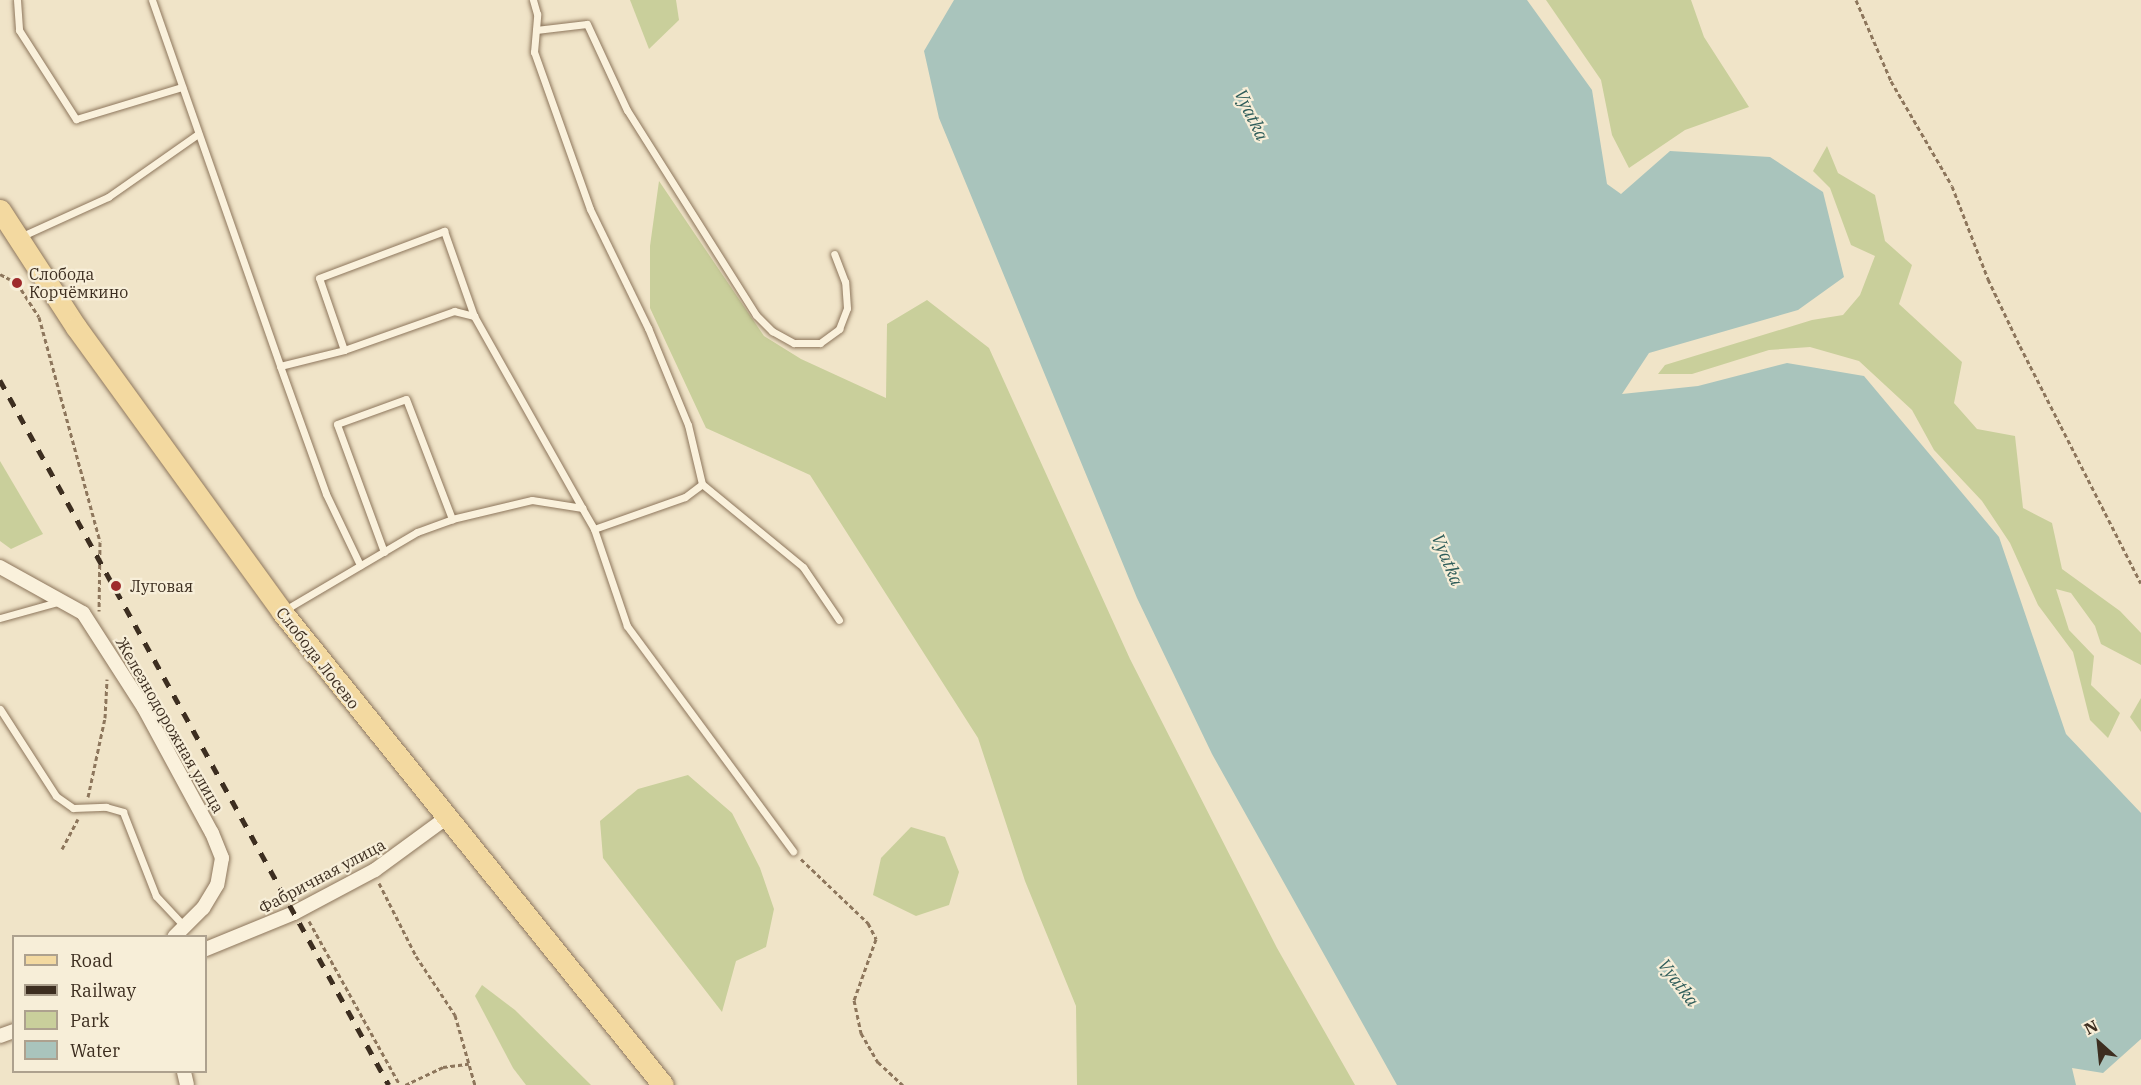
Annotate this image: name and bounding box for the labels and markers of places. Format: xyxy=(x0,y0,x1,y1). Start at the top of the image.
place label: Слобода Корчёмкино xyxy=(29,264,128,302)
marker: Слобода Корчёмкино xyxy=(10,276,24,290)
place label: Луговая xyxy=(130,576,193,596)
marker: Луговая xyxy=(107,577,125,595)

